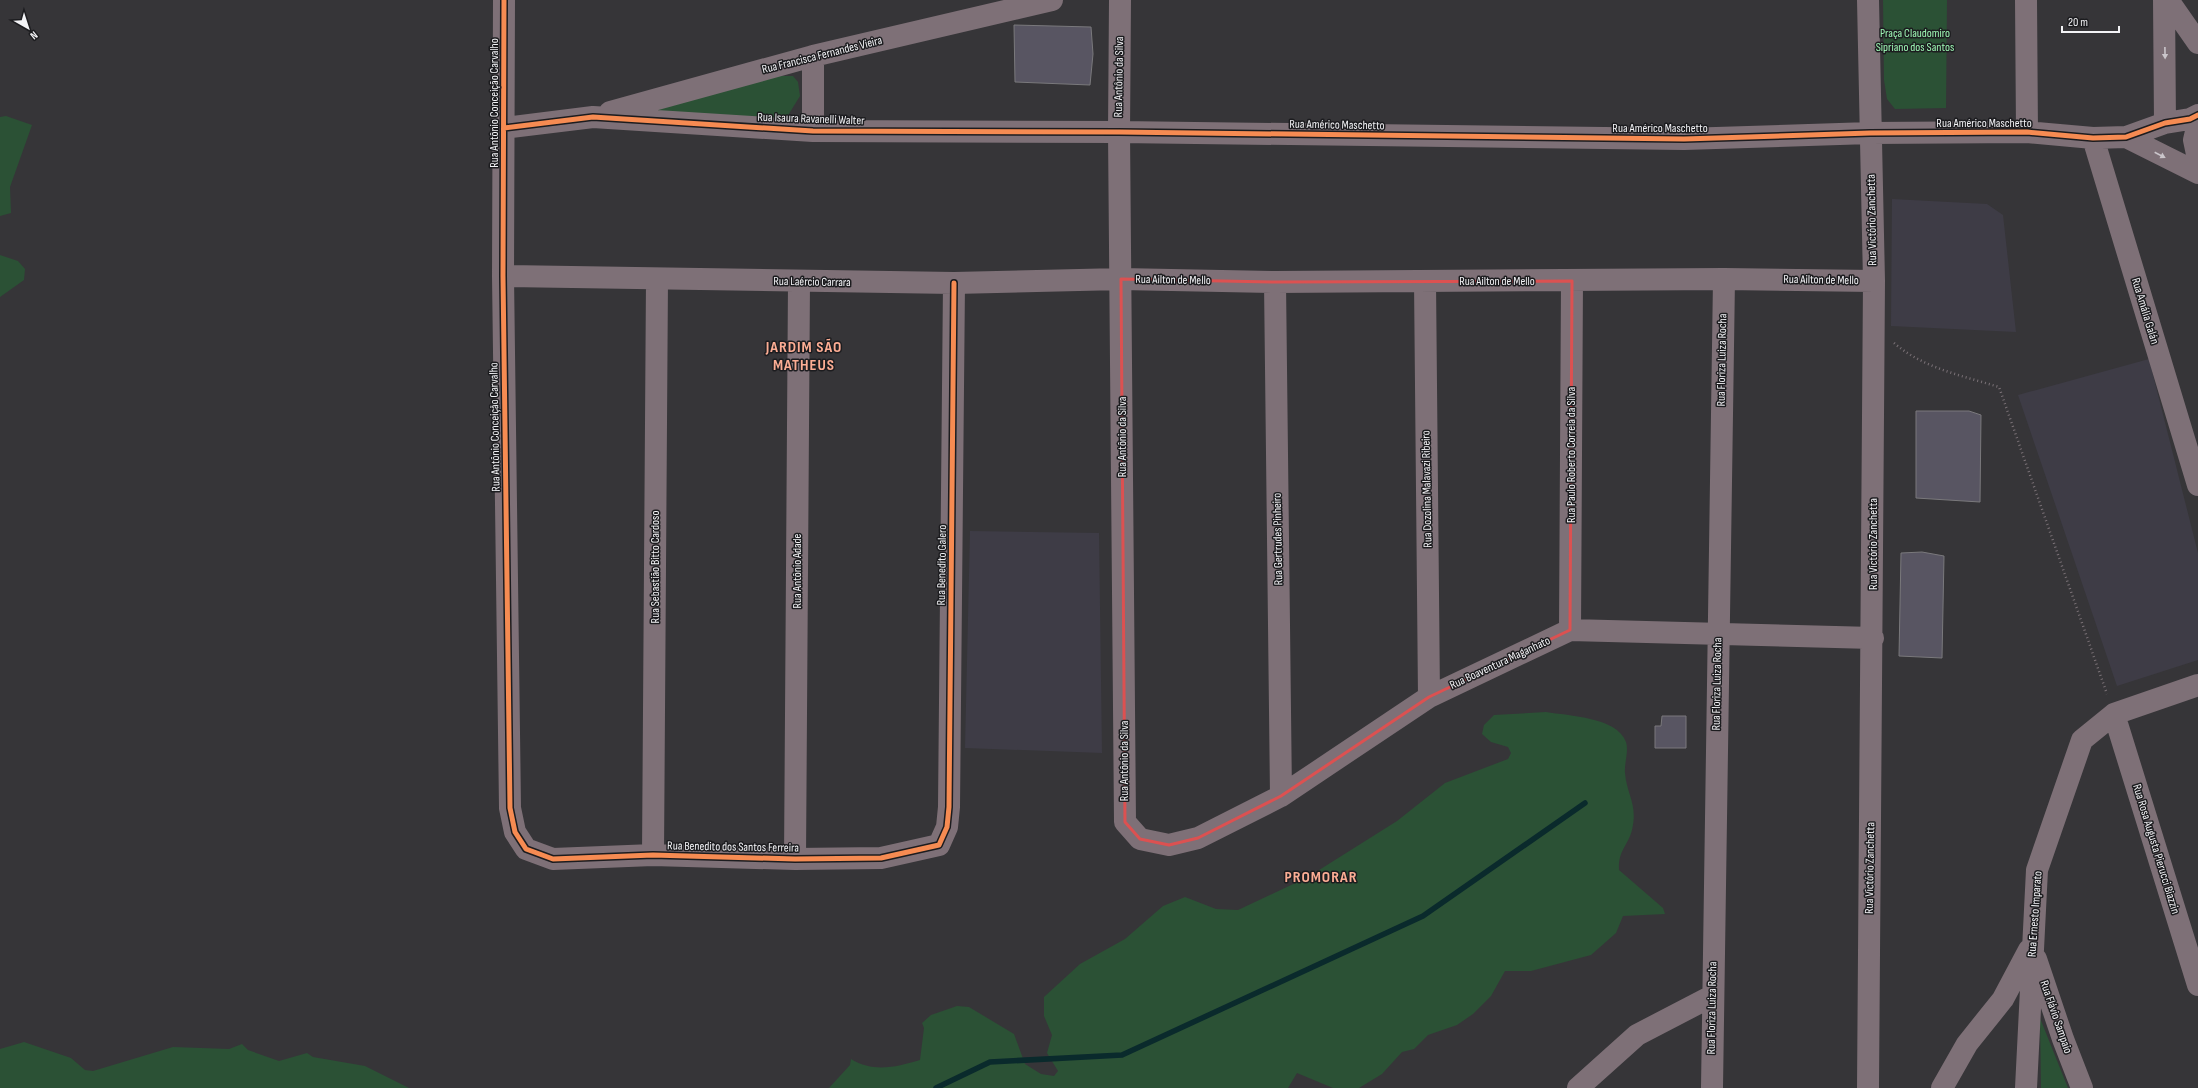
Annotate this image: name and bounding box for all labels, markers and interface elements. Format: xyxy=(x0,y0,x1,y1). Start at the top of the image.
north arrow xyxy=(8,8,48,48)
scale bar xyxy=(2062,8,2119,34)
text: 20 m xyxy=(2068,15,2088,30)
park label: Praça Claudomiro Sipriano dos Santos xyxy=(1876,26,1954,55)
text: N xyxy=(28,28,40,42)
street label: Rua Francisca Fernandes Vieira xyxy=(760,33,884,77)
street label: Rua Antônio da Silva xyxy=(1111,36,1127,117)
street label: Rua Antônio Conceição Carvalho xyxy=(487,38,502,168)
one-way arrow xyxy=(2162,47,2168,60)
street label: Rua Isaura Ravanelli Walter xyxy=(757,110,865,128)
street label: Rua Américo Maschetto xyxy=(1936,116,2032,131)
street label: Rua Américo Maschetto xyxy=(1289,117,1385,133)
street label: Rua Américo Maschetto xyxy=(1612,121,1708,136)
one-way arrow xyxy=(2155,151,2166,158)
street label: Rua Victório Zanchetta xyxy=(1864,174,1880,266)
street label: Rua Ailton de Mello xyxy=(1135,272,1211,288)
street label: Rua Ailton de Mello xyxy=(1783,272,1859,288)
street label: Rua Laércio Carrara xyxy=(773,274,851,290)
street label: Rua Ailton de Mello xyxy=(1459,274,1535,289)
street label: Rua Amália Galán xyxy=(2128,276,2162,346)
street label: Rua Floriza Luiza Rocha xyxy=(1714,313,1730,407)
district label: JARDIM SÃO MATHEUS xyxy=(765,338,842,375)
street label: Rua Antônio Conceição Carvalho xyxy=(486,362,504,492)
street label: Rua Paulo Roberto Correia da Silva xyxy=(1564,387,1579,523)
street label: Rua Antônio da Silva xyxy=(1115,396,1130,477)
street label: Rua Dozolina Malavazi Ribeiro xyxy=(1418,430,1436,548)
street label: Rua Gertrudes Pinheiro xyxy=(1270,493,1286,585)
street label: Rua Victório Zanchetta xyxy=(1866,498,1881,590)
street label: Rua Sebastião Bitto Cardoso xyxy=(648,511,663,623)
street label: Rua Benedito Galero xyxy=(934,524,950,605)
street label: Rua Antônio Adade xyxy=(790,533,805,608)
street label: Rua Boaventura Maganhato xyxy=(1447,633,1553,693)
street label: Rua Floriza Luiza Rocha xyxy=(1709,637,1725,731)
street label: Rua Antônio da Silva xyxy=(1117,720,1132,801)
street label: Rua Rosa Augusta Pierucci Biazzin xyxy=(2129,782,2183,916)
street label: Rua Victório Zanchetta xyxy=(1862,822,1878,914)
street label: Rua Benedito dos Santos Ferreira xyxy=(667,838,799,856)
district label: PROMORAR xyxy=(1284,868,1358,887)
street label: Rua Ernesto Imparato xyxy=(2025,870,2045,958)
street label: Rua Floriza Luiza Rocha xyxy=(1704,961,1720,1055)
street label: Rua Flávio Sampaio xyxy=(2036,978,2076,1056)

